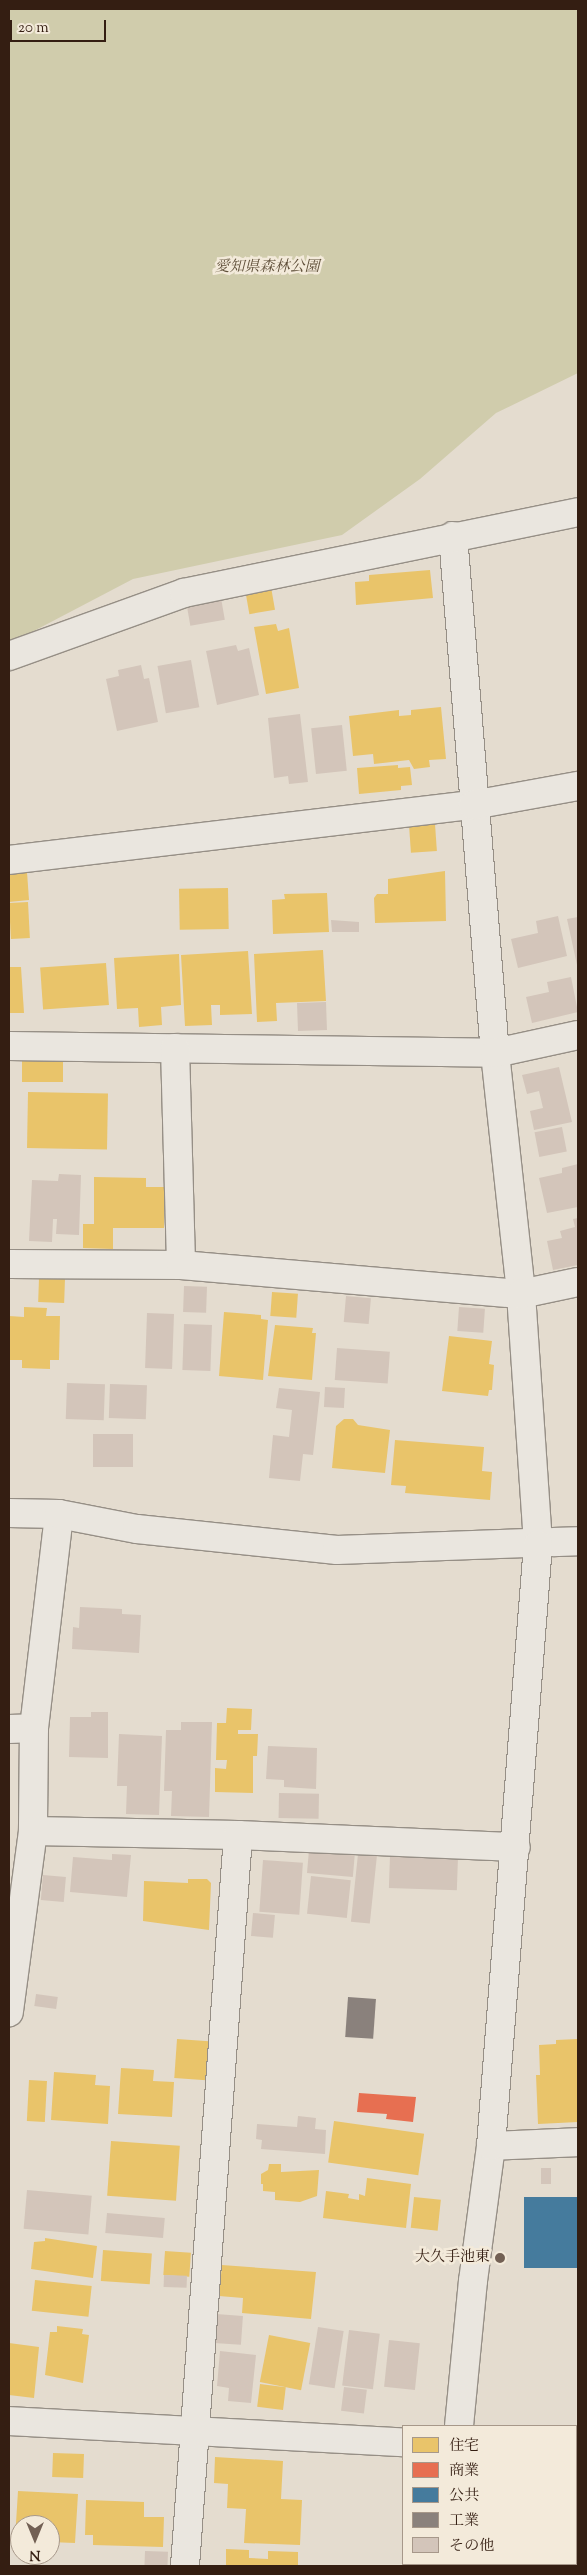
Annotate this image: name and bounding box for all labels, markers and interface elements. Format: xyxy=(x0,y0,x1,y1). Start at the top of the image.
scale bar xyxy=(12,10,109,42)
text: 20 m xyxy=(18,18,49,39)
park label: 愛知県森林公園 xyxy=(215,259,319,277)
place label: 大久手池東 xyxy=(415,2249,490,2267)
marker: 大久手池東 xyxy=(494,2252,506,2264)
legend xyxy=(402,2425,577,2565)
text: 住宅 xyxy=(449,2436,479,2457)
text: 商業 xyxy=(449,2461,479,2482)
text: 公共 xyxy=(449,2486,479,2507)
text: 工業 xyxy=(449,2511,479,2532)
north arrow xyxy=(10,2515,60,2565)
text: その他 xyxy=(449,2536,494,2557)
text: N xyxy=(29,2544,41,2564)

